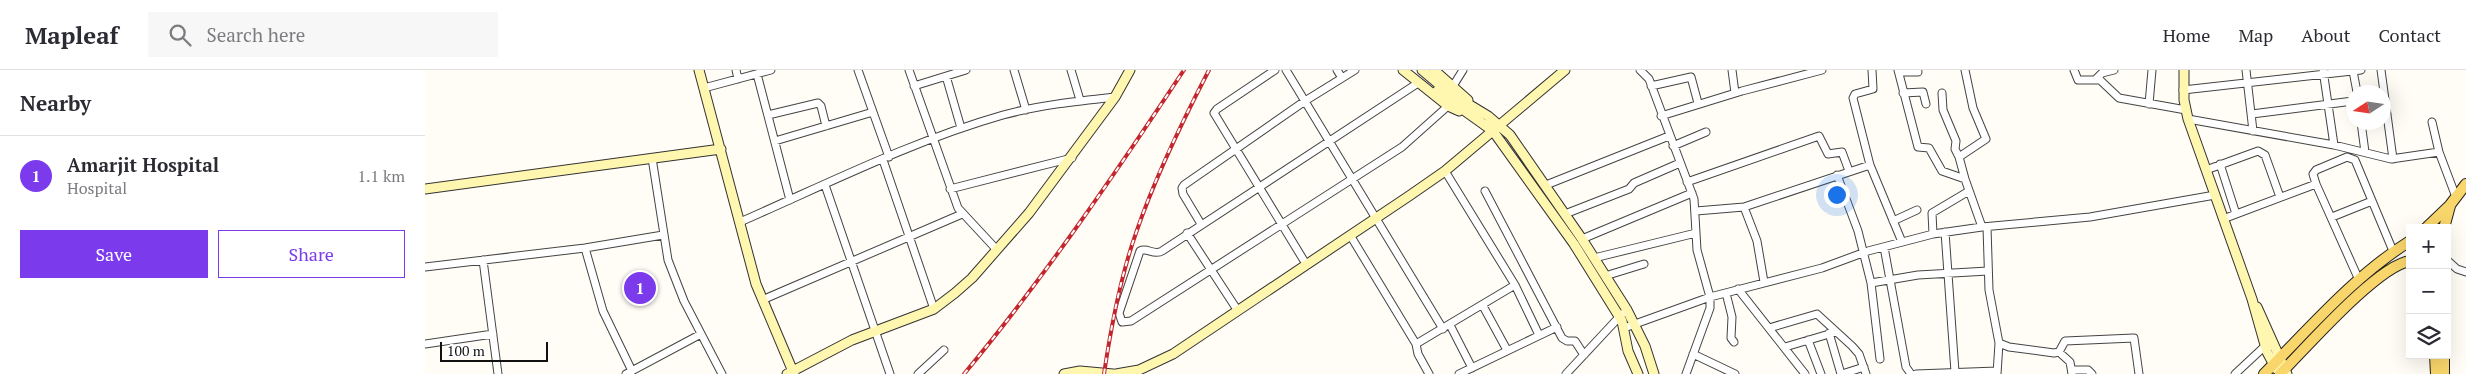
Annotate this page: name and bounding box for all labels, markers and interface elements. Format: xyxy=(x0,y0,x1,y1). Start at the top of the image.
search box xyxy=(148,12,498,57)
text: Mapleaf xyxy=(25,19,118,51)
icon: search xyxy=(166,21,194,49)
text: Search here xyxy=(206,22,305,47)
text: Home xyxy=(2163,23,2210,47)
text: Map xyxy=(2238,23,2273,47)
text: About xyxy=(2301,23,2350,47)
text: Contact xyxy=(2378,23,2441,47)
north arrow xyxy=(2346,85,2391,130)
text: Nearby xyxy=(20,89,91,117)
text: Amarjit Hospital xyxy=(67,152,219,177)
text: 1 xyxy=(31,165,41,187)
text: 1.1 km xyxy=(358,165,405,187)
text: Hospital xyxy=(67,177,127,199)
your location xyxy=(1824,182,1850,208)
map controls xyxy=(2406,224,2451,359)
button: + xyxy=(2406,224,2451,269)
button: Save xyxy=(20,230,208,278)
button: Share xyxy=(218,230,405,278)
pin: 1 xyxy=(624,269,656,307)
button: − xyxy=(2406,269,2451,314)
button: layers xyxy=(2406,314,2451,359)
scale bar xyxy=(440,339,547,362)
text: 100 m xyxy=(447,341,485,360)

